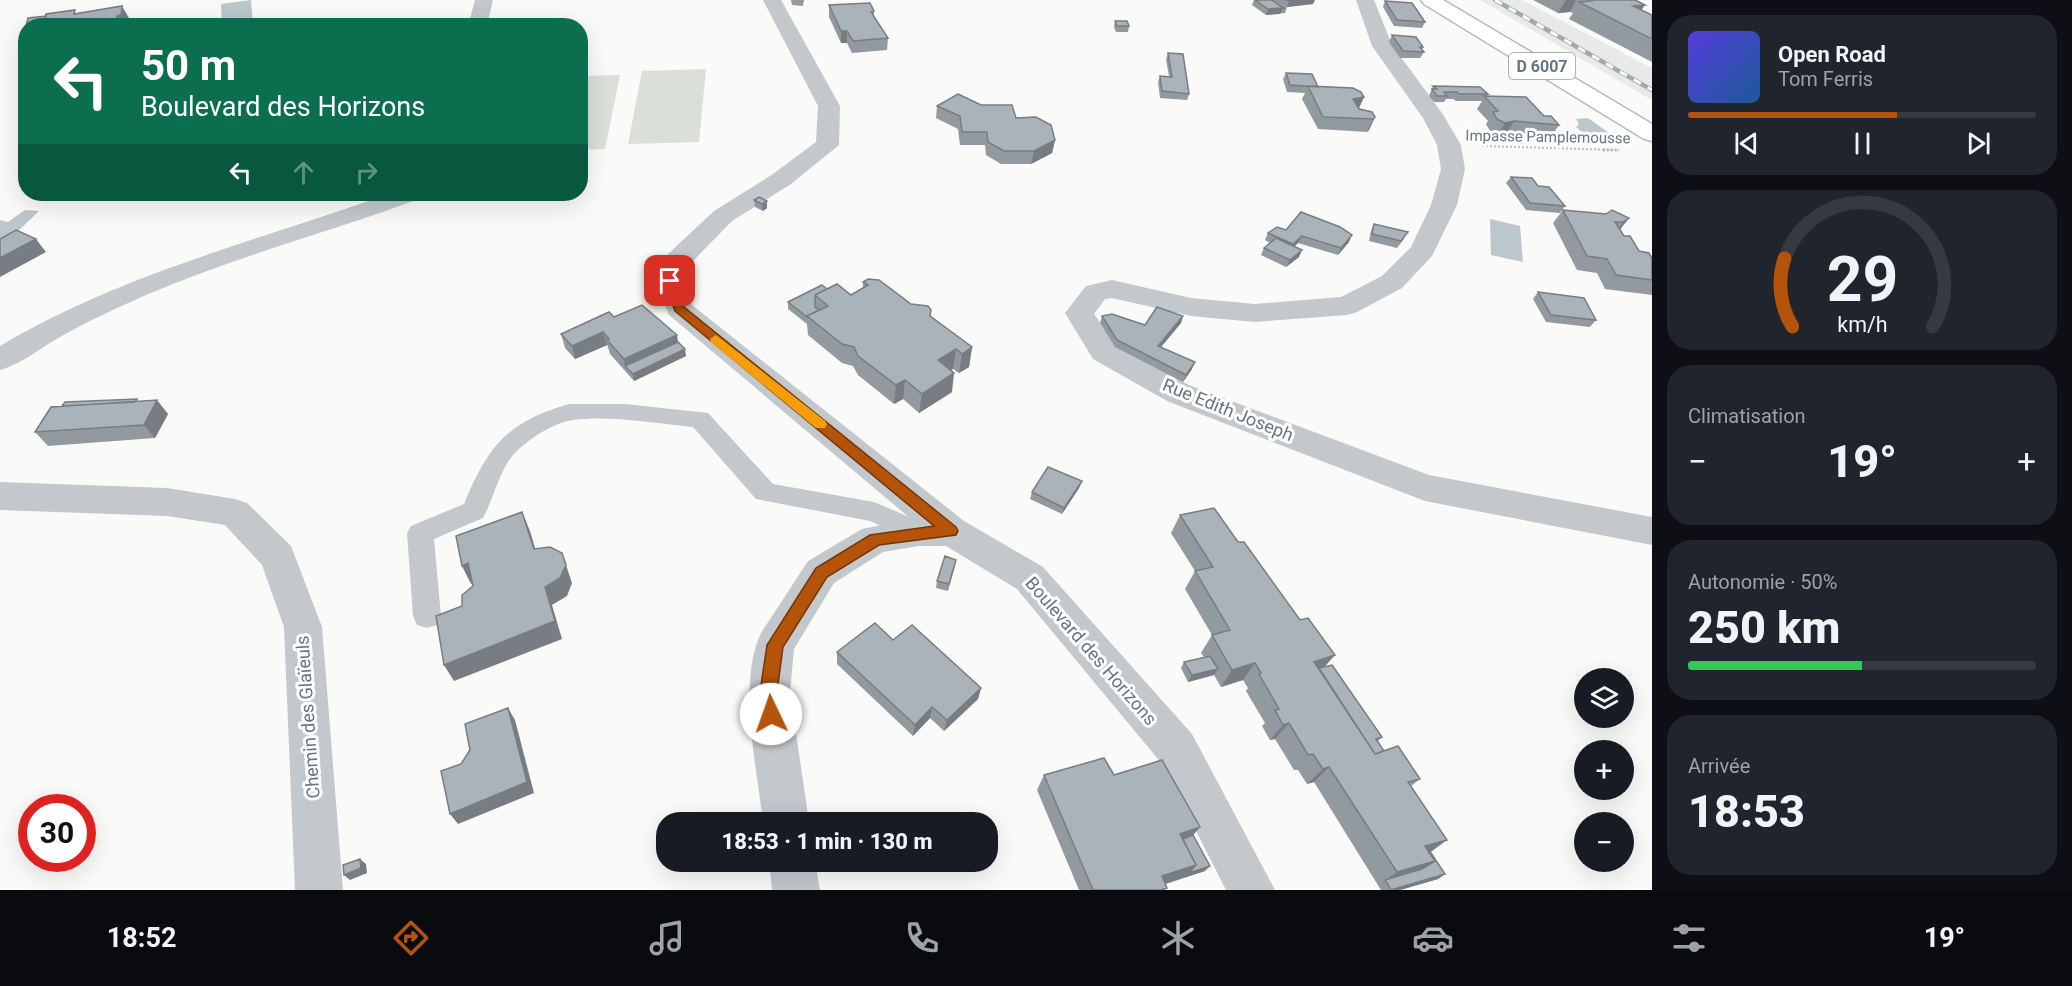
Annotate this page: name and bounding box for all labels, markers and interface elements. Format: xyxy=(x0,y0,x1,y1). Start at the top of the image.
text: 50 m xyxy=(141,41,236,90)
icon: left xyxy=(42,42,120,120)
text: Open Road xyxy=(1778,42,1886,67)
road number: D 6007 xyxy=(1509,53,1575,79)
text: Tom Ferris xyxy=(1778,67,1873,91)
text: Boulevard des Horizons xyxy=(141,91,425,123)
street label: Impasse Pamplemousse xyxy=(1465,127,1631,147)
icon: previous xyxy=(1730,127,1763,160)
icon: pause xyxy=(1846,127,1879,160)
icon: next xyxy=(1962,127,1995,160)
icon: left xyxy=(224,156,257,189)
icon: ahead xyxy=(287,156,320,189)
icon: right xyxy=(350,156,383,189)
text: 29 xyxy=(1826,243,1898,316)
pin xyxy=(644,255,695,306)
icon: arrive xyxy=(653,264,686,297)
text: km/h xyxy=(1837,312,1887,337)
street label: Rue Edith Joseph xyxy=(1160,374,1297,445)
text: Climatisation xyxy=(1688,404,1806,428)
text: 19° xyxy=(1827,435,1897,488)
text: − xyxy=(1688,442,1707,481)
text: + xyxy=(2017,442,2036,481)
text: Autonomie · 50% xyxy=(1688,570,1837,594)
street label: Boulevard des Horizons xyxy=(1021,572,1161,729)
text: 250 km xyxy=(1688,601,1840,654)
street label: Chemin des Glaïeuls xyxy=(291,635,324,799)
map controls xyxy=(1574,668,1634,872)
button: layers xyxy=(1574,668,1634,728)
position arrow xyxy=(739,682,803,746)
button: + xyxy=(1574,740,1634,800)
text: Arrivée xyxy=(1688,754,1750,778)
text: 18:53 xyxy=(1688,785,1805,838)
speed limit sign: 30 xyxy=(18,794,96,872)
button: − xyxy=(1574,812,1634,872)
text: 18:53 · 1 min · 130 m xyxy=(722,829,932,854)
icon: directions xyxy=(390,917,432,959)
icon: music xyxy=(646,917,688,959)
icon: phone xyxy=(901,917,943,959)
icon: climate xyxy=(1157,917,1199,959)
icon: car xyxy=(1412,917,1454,959)
icon: filters xyxy=(1668,917,1710,959)
text: 18:52 xyxy=(107,922,176,954)
text: 19° xyxy=(1924,922,1965,954)

